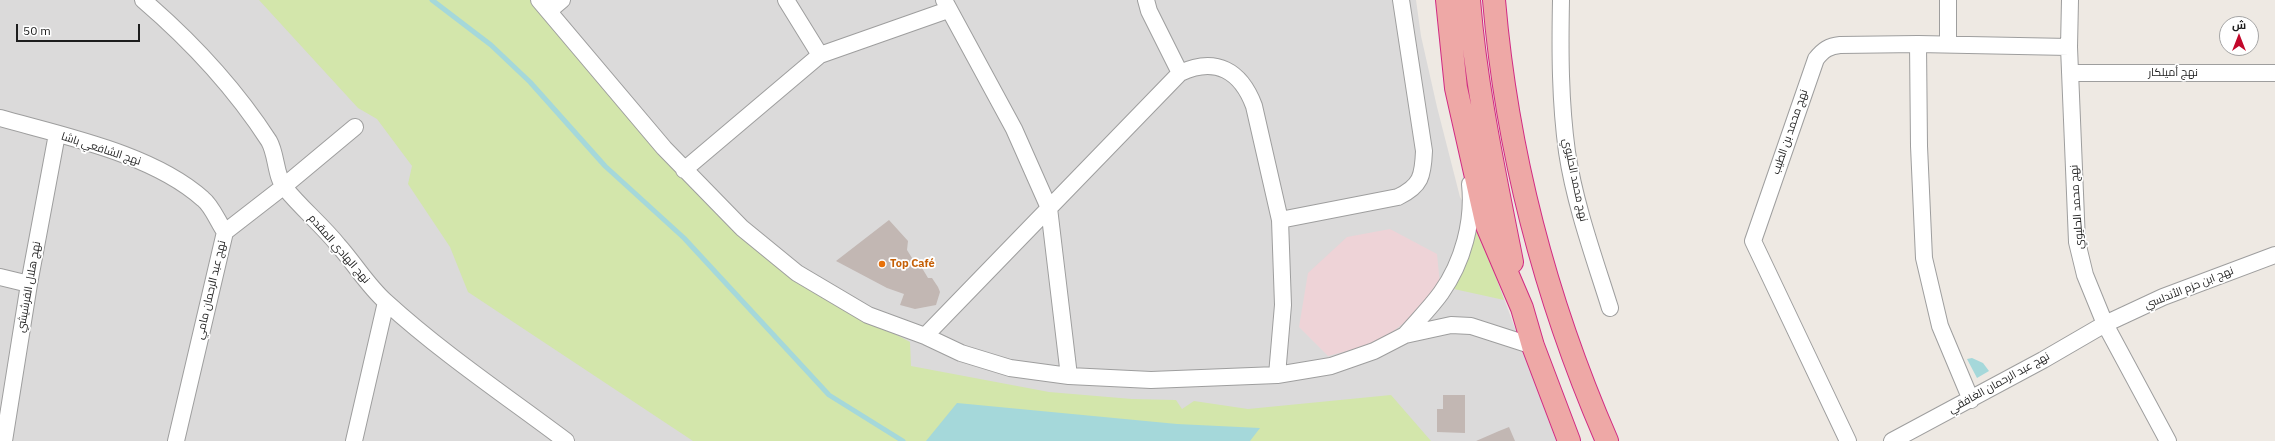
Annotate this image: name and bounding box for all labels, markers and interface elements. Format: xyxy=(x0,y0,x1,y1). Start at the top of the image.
scale bar xyxy=(18,16,142,42)
north arrow xyxy=(2219,16,2259,56)
text: ش xyxy=(2232,18,2246,32)
text: 50 m xyxy=(23,23,51,38)
street label: نهج أميلكار xyxy=(2148,66,2198,80)
street label: نهج محمد بن الطيب xyxy=(1769,88,1811,176)
street label: نهج الشافعي باشا xyxy=(60,130,142,168)
street label: نهج محمد الحليوي xyxy=(1560,137,1590,223)
street label: نهج محمد الحليوي xyxy=(2067,164,2087,250)
street label: نهج الهادي المقدم xyxy=(305,212,373,286)
street label: نهج عبد الرحمان مامي xyxy=(193,239,229,341)
street label: نهج هلال الفرشيشي xyxy=(14,240,44,334)
place label: Top Café xyxy=(890,257,935,271)
marker: Top Café xyxy=(877,259,887,269)
street label: نهج ابن حزم الأندلسي xyxy=(2143,264,2235,312)
street label: نهج عبد الرحمان الغافقي xyxy=(1946,350,2052,416)

